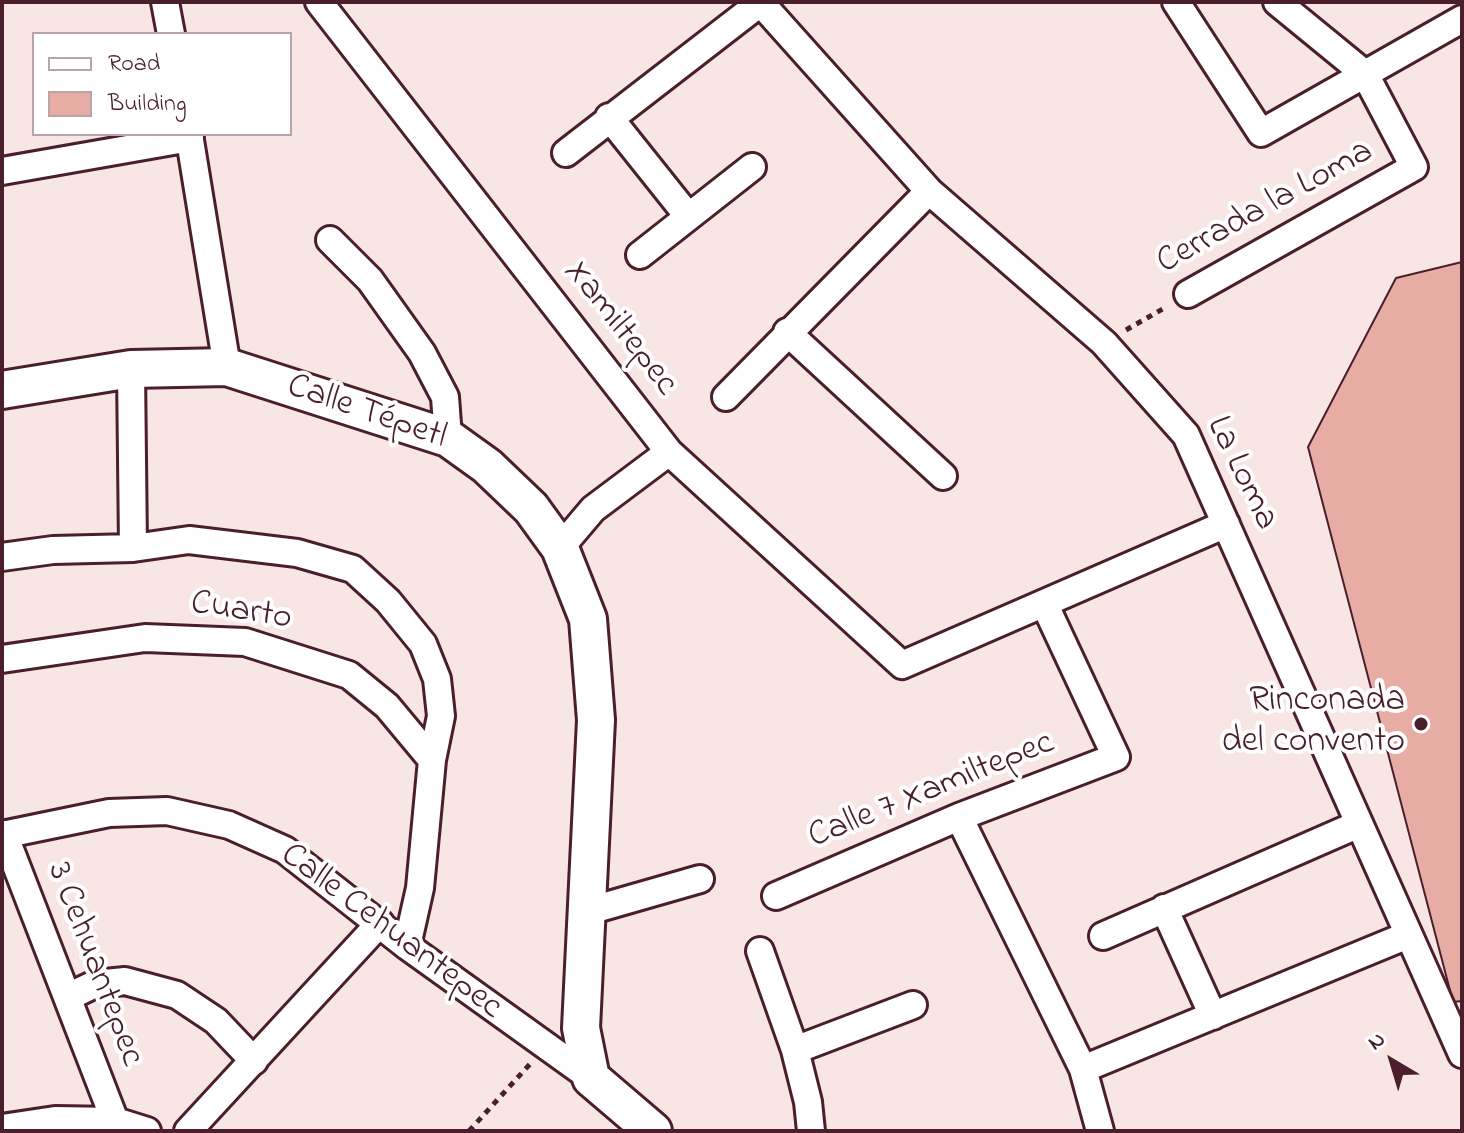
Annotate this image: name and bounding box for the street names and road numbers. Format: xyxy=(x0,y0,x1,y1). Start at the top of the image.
street label: Cerrada la Loma xyxy=(1150,132,1382,286)
street label: Xamiltepec xyxy=(553,252,685,406)
street label: Calle Tépetl xyxy=(281,367,451,461)
street label: La Loma xyxy=(1194,410,1286,538)
street label: Cuarto xyxy=(187,584,295,642)
street label: Calle 7 Xamiltepec xyxy=(803,723,1061,861)
street label: Calle Cehuantepec xyxy=(270,835,510,1031)
street label: 3 Cehuantepec xyxy=(34,857,152,1073)

